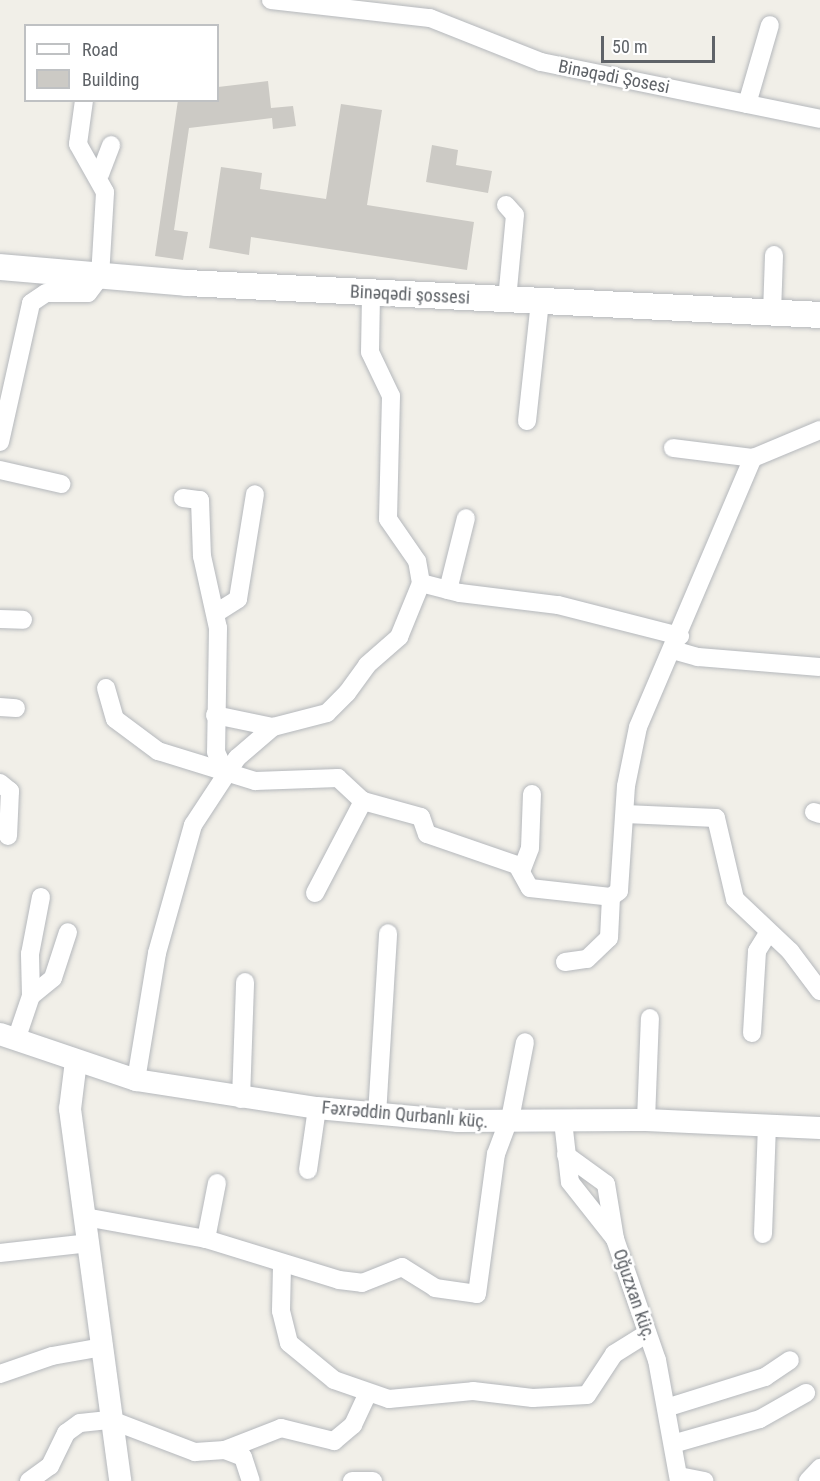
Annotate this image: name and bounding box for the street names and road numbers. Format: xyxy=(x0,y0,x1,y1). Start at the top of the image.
street label: Binəqədi Şosesi xyxy=(556,56,672,98)
street label: Binəqədi şossesi xyxy=(349,281,471,309)
street label: Fəxrəddin Qurbanlı küç. xyxy=(321,1097,489,1133)
street label: Oğuzxan küç. xyxy=(608,1246,660,1344)

